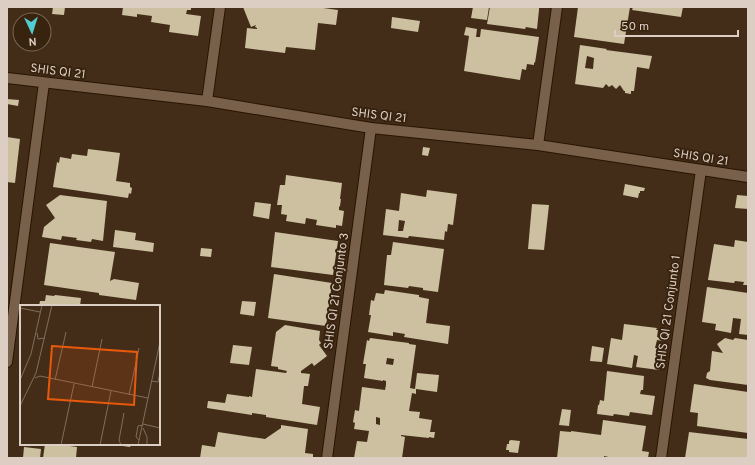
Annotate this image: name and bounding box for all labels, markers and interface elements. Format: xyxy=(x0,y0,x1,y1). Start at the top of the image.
north arrow xyxy=(12,12,52,52)
scale bar xyxy=(615,12,738,38)
text: 50 m xyxy=(621,19,649,35)
text: N xyxy=(28,34,37,48)
street label: SHIS QI 21 xyxy=(29,61,86,83)
street label: SHIS QI 21 xyxy=(350,105,407,127)
street label: SHIS QI 21 xyxy=(672,146,730,170)
street label: SHIS QI 21 Conjunto 3 xyxy=(321,232,353,351)
street label: SHIS QI 21 Conjunto 1 xyxy=(653,254,685,370)
inset map xyxy=(20,305,160,445)

